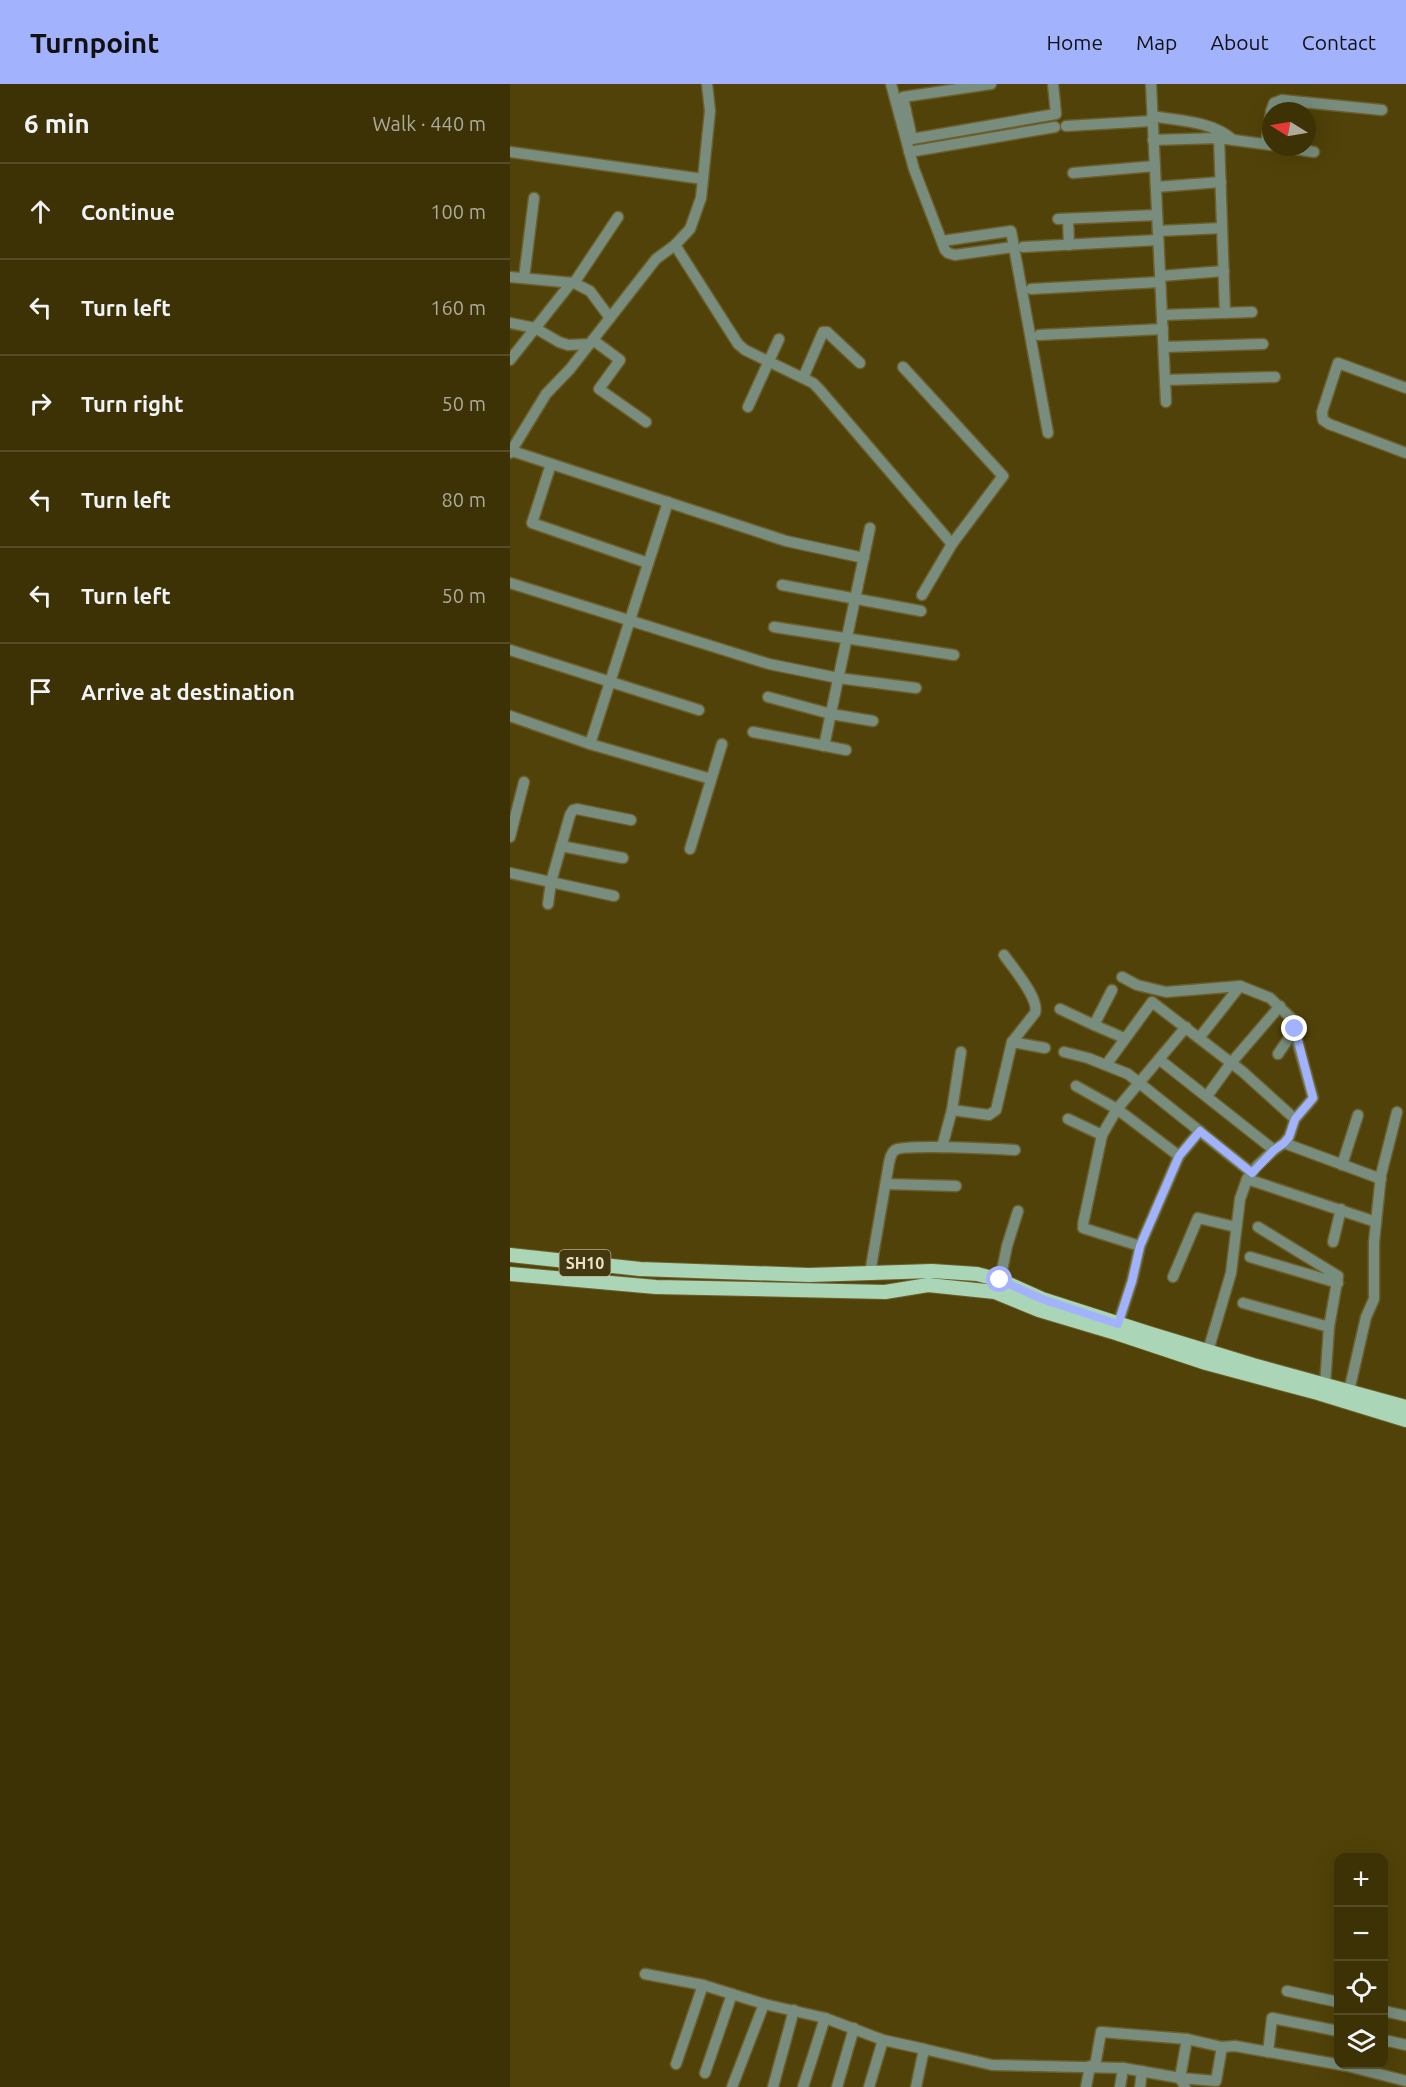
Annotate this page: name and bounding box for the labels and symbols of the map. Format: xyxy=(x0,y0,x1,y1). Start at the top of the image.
north arrow xyxy=(1262,102,1316,156)
route end xyxy=(1281,1015,1307,1041)
road number: SH10 xyxy=(560,1250,610,1276)
route start xyxy=(986,1266,1012,1292)

